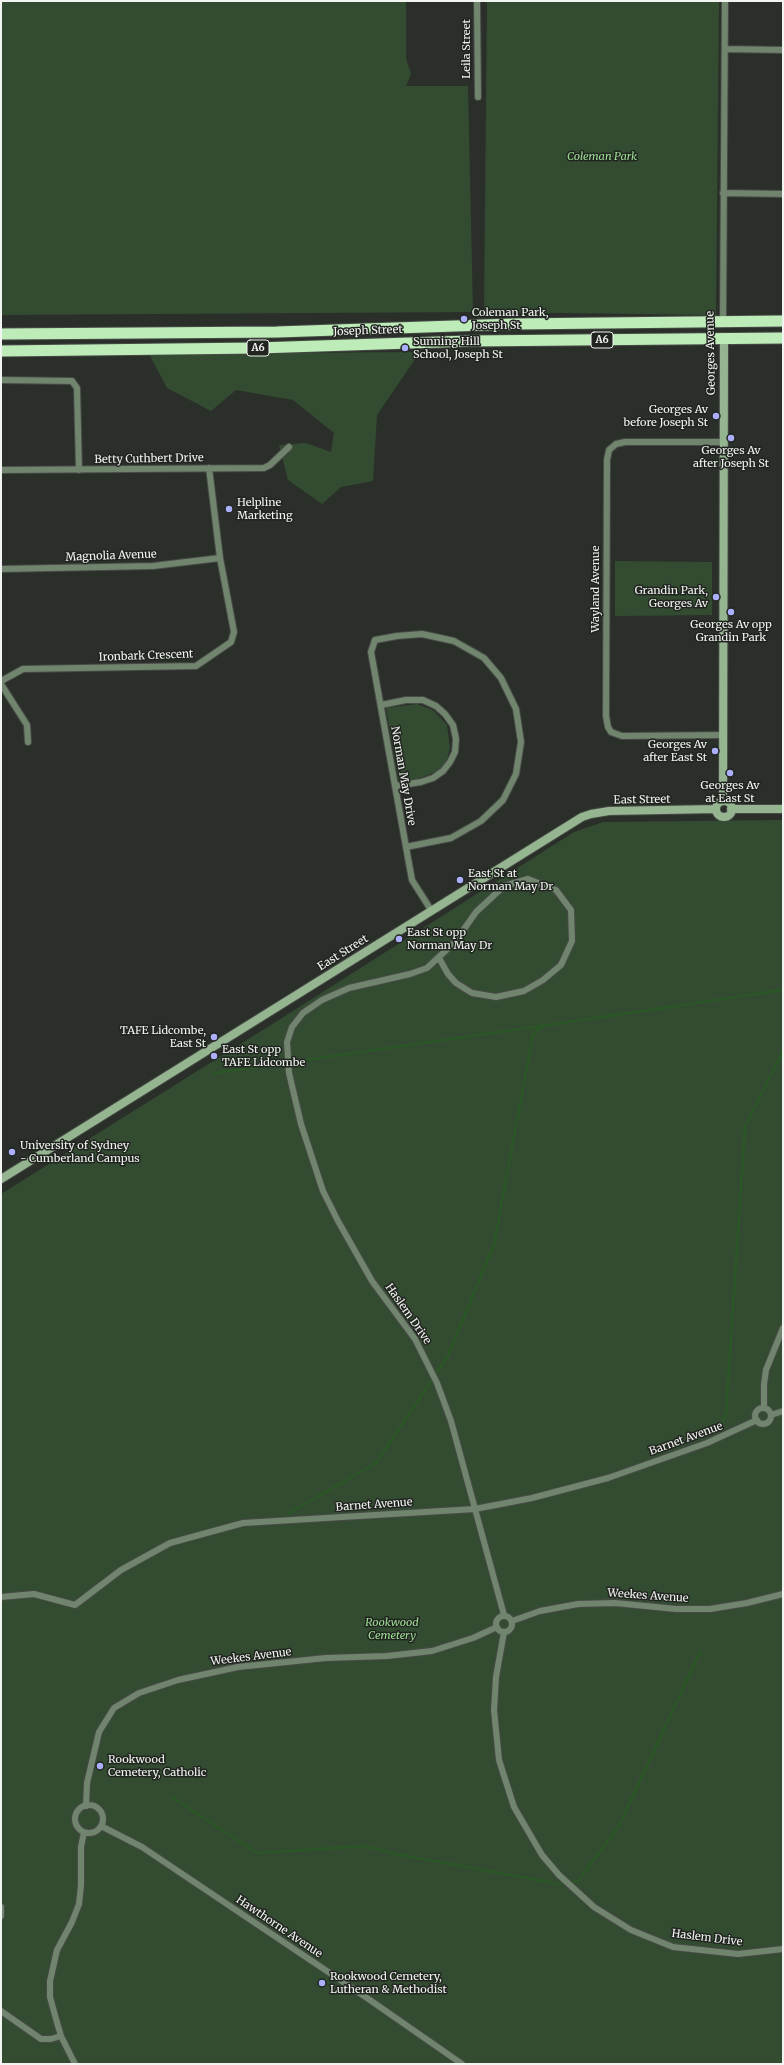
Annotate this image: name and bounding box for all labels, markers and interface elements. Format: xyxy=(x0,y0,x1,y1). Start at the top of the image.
street label: Leila Street xyxy=(460,19,474,79)
park label: Coleman Park xyxy=(567,150,637,164)
place label: Coleman Park, Joseph St xyxy=(472,306,548,332)
street label: Georges Avenue xyxy=(704,311,718,395)
marker: Coleman Park, Joseph St xyxy=(459,314,469,324)
street label: Joseph Street xyxy=(333,323,403,339)
road number: A6 xyxy=(591,332,613,348)
place label: Sunning Hill School, Joseph St xyxy=(413,335,503,361)
road number: A6 xyxy=(247,340,269,356)
marker: Sunning Hill School, Joseph St xyxy=(400,343,410,353)
place label: Georges Av before Joseph St xyxy=(623,403,708,429)
marker: Georges Av before Joseph St xyxy=(711,411,721,421)
marker: Georges Av after Joseph St xyxy=(726,433,736,443)
place label: Georges Av after Joseph St xyxy=(693,444,769,470)
street label: Betty Cuthbert Drive xyxy=(94,451,204,467)
place label: Helpline Marketing xyxy=(237,496,293,522)
marker: Helpline Marketing xyxy=(224,504,234,514)
street label: Wayland Avenue xyxy=(589,546,603,632)
street label: Magnolia Avenue xyxy=(65,548,157,564)
place label: Grandin Park, Georges Av xyxy=(635,584,708,610)
marker: Grandin Park, Georges Av xyxy=(711,592,721,602)
marker: Georges Av opp Grandin Park xyxy=(726,607,736,617)
place label: Georges Av opp Grandin Park xyxy=(690,618,772,644)
street label: Ironbark Crescent xyxy=(98,648,194,664)
street label: Norman May Drive xyxy=(388,725,418,827)
place label: Georges Av after East St xyxy=(643,738,707,764)
marker: Georges Av after East St xyxy=(710,746,720,756)
marker: Georges Av at East St xyxy=(725,768,735,778)
place label: Georges Av at East St xyxy=(701,779,759,805)
street label: East Street xyxy=(613,793,671,807)
place label: East St at Norman May Dr xyxy=(468,867,553,893)
marker: East St at Norman May Dr xyxy=(455,875,465,885)
place label: East St opp Norman May Dr xyxy=(407,926,492,952)
street label: East Street xyxy=(315,932,371,974)
marker: East St opp Norman May Dr xyxy=(394,934,404,944)
place label: TAFE Lidcombe, East St xyxy=(120,1024,206,1050)
marker: TAFE Lidcombe, East St xyxy=(209,1032,219,1042)
place label: East St opp TAFE Lidcombe xyxy=(222,1043,305,1069)
marker: East St opp TAFE Lidcombe xyxy=(209,1051,219,1061)
place label: University of Sydney - Cumberland Campus xyxy=(20,1139,140,1165)
marker: University of Sydney - Cumberland Campus xyxy=(7,1147,17,1157)
street label: Haslem Drive xyxy=(382,1281,434,1347)
street label: Barnet Avenue xyxy=(648,1420,724,1458)
street label: Barnet Avenue xyxy=(335,1496,413,1514)
street label: Weekes Avenue xyxy=(607,1587,689,1605)
park label: Rookwood Cemetery xyxy=(365,1616,419,1642)
street label: Weekes Avenue xyxy=(210,1645,292,1669)
place label: Rookwood Cemetery, Catholic xyxy=(108,1753,206,1779)
marker: Rookwood Cemetery, Catholic xyxy=(95,1761,105,1771)
street label: Hawthorne Avenue xyxy=(233,1893,325,1961)
street label: Haslem Drive xyxy=(671,1927,743,1949)
place label: Rookwood Cemetery, Lutheran & Methodist xyxy=(330,1970,447,1996)
marker: Rookwood Cemetery, Lutheran & Methodist xyxy=(317,1978,327,1988)

